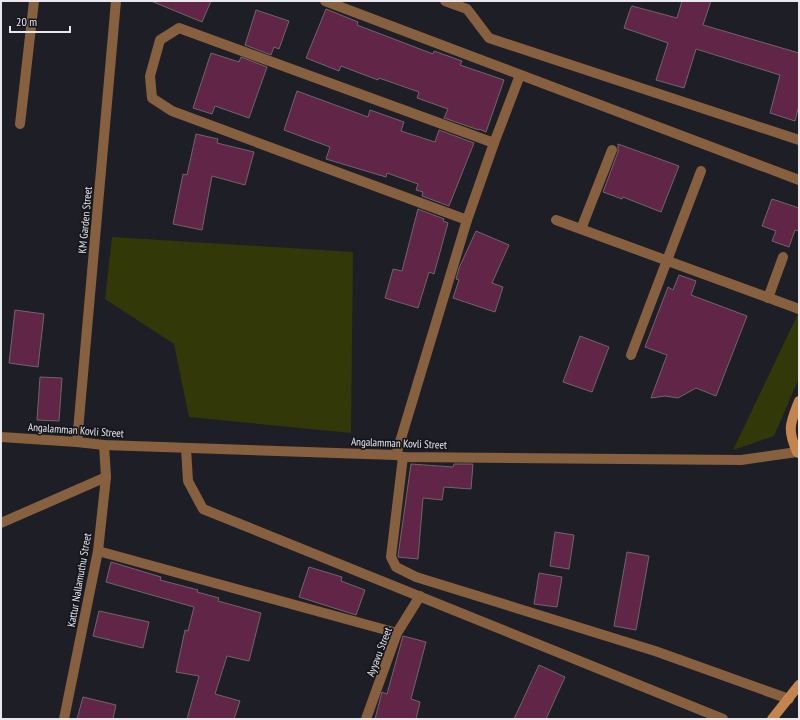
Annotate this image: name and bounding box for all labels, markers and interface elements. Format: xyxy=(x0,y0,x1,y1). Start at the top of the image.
scale bar xyxy=(10,8,70,34)
text: 20 m xyxy=(16,14,37,29)
street label: KM Garden Street xyxy=(75,186,95,254)
street label: Angalamman Kovli Street xyxy=(28,420,124,440)
street label: Angalamman Kovli Street xyxy=(351,434,447,452)
street label: Kattur Nallamuthu Street xyxy=(64,532,94,628)
street label: Ayyavu Street xyxy=(363,625,395,679)

